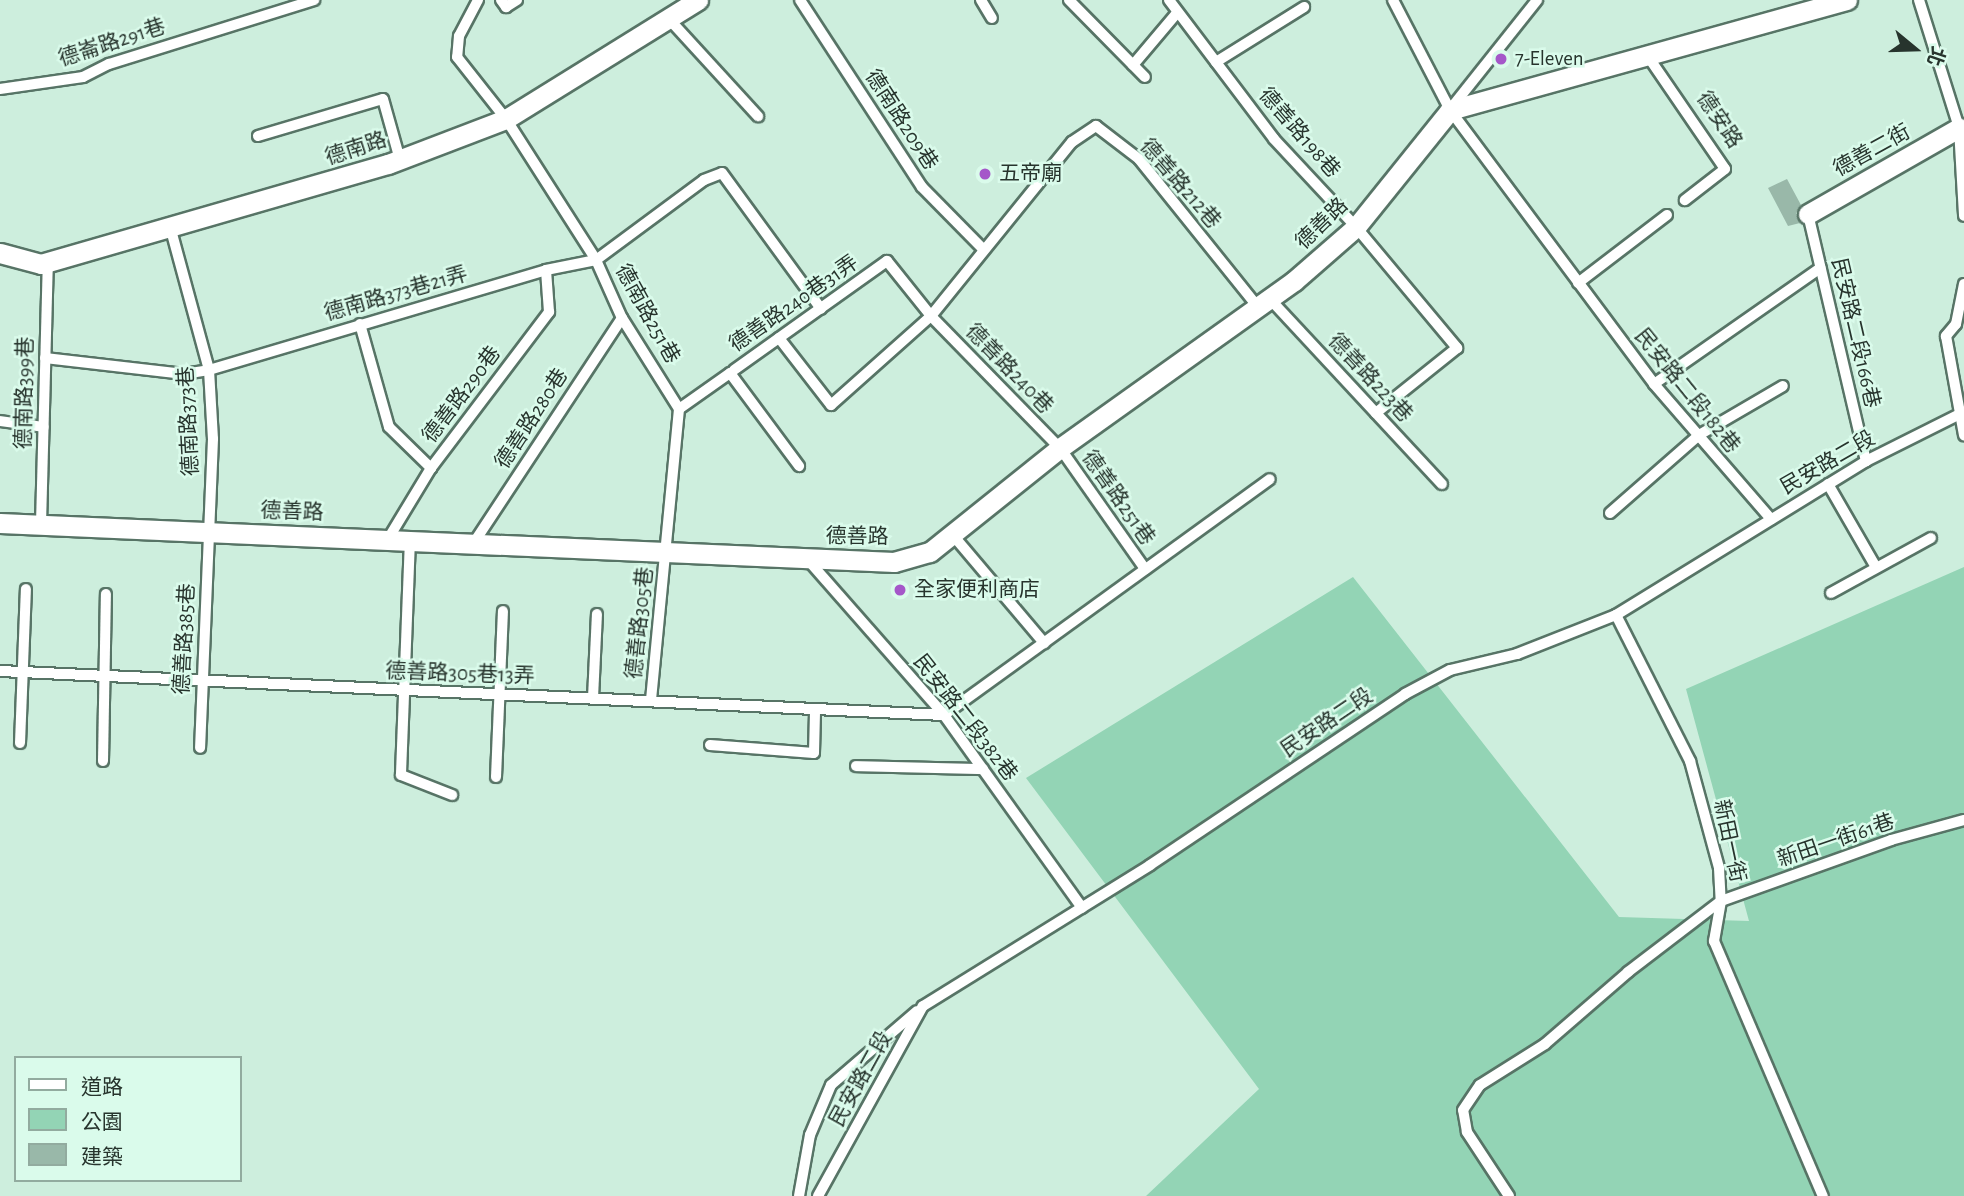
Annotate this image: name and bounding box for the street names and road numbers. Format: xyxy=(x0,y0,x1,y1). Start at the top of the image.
street label: 德崙路291巷 xyxy=(55,14,169,72)
street label: 德南路209巷 xyxy=(859,65,943,175)
street label: 德善路198巷 xyxy=(1253,83,1345,183)
street label: 德安路 xyxy=(1691,87,1747,153)
street label: 德善二街 xyxy=(1829,120,1915,182)
street label: 德南路 xyxy=(322,127,390,171)
street label: 德善路212巷 xyxy=(1134,134,1226,234)
street label: 德善路 xyxy=(1291,193,1353,255)
street label: 德善路240巷31弄 xyxy=(725,250,863,358)
street label: 民安路二段166巷 xyxy=(1826,256,1884,410)
street label: 德南路251巷 xyxy=(609,260,685,368)
street label: 德南路373巷21弄 xyxy=(321,262,471,326)
street label: 德善路240巷 xyxy=(960,319,1058,419)
street label: 民安路二段182巷 xyxy=(1629,324,1745,458)
street label: 德善路223巷 xyxy=(1323,329,1417,427)
street label: 德南路399巷 xyxy=(11,337,39,449)
street label: 德善路290巷 xyxy=(417,342,507,448)
street label: 德善路280巷 xyxy=(490,364,574,474)
street label: 德南路373巷 xyxy=(174,365,204,477)
street label: 民安路二段 xyxy=(1776,426,1880,500)
street label: 德善路251巷 xyxy=(1076,446,1160,550)
street label: 德善路 xyxy=(260,498,324,526)
street label: 德善路 xyxy=(825,524,889,550)
street label: 德善路305巷 xyxy=(622,566,658,680)
street label: 德善路385巷 xyxy=(170,583,200,695)
street label: 民安路二段382巷 xyxy=(908,650,1022,786)
street label: 德善路305巷13弄 xyxy=(385,659,535,689)
street label: 民安路二段 xyxy=(1276,683,1378,763)
street label: 新田一街 xyxy=(1708,797,1750,885)
street label: 新田一街61巷 xyxy=(1774,809,1898,873)
street label: 民安路二段 xyxy=(825,1027,897,1131)

